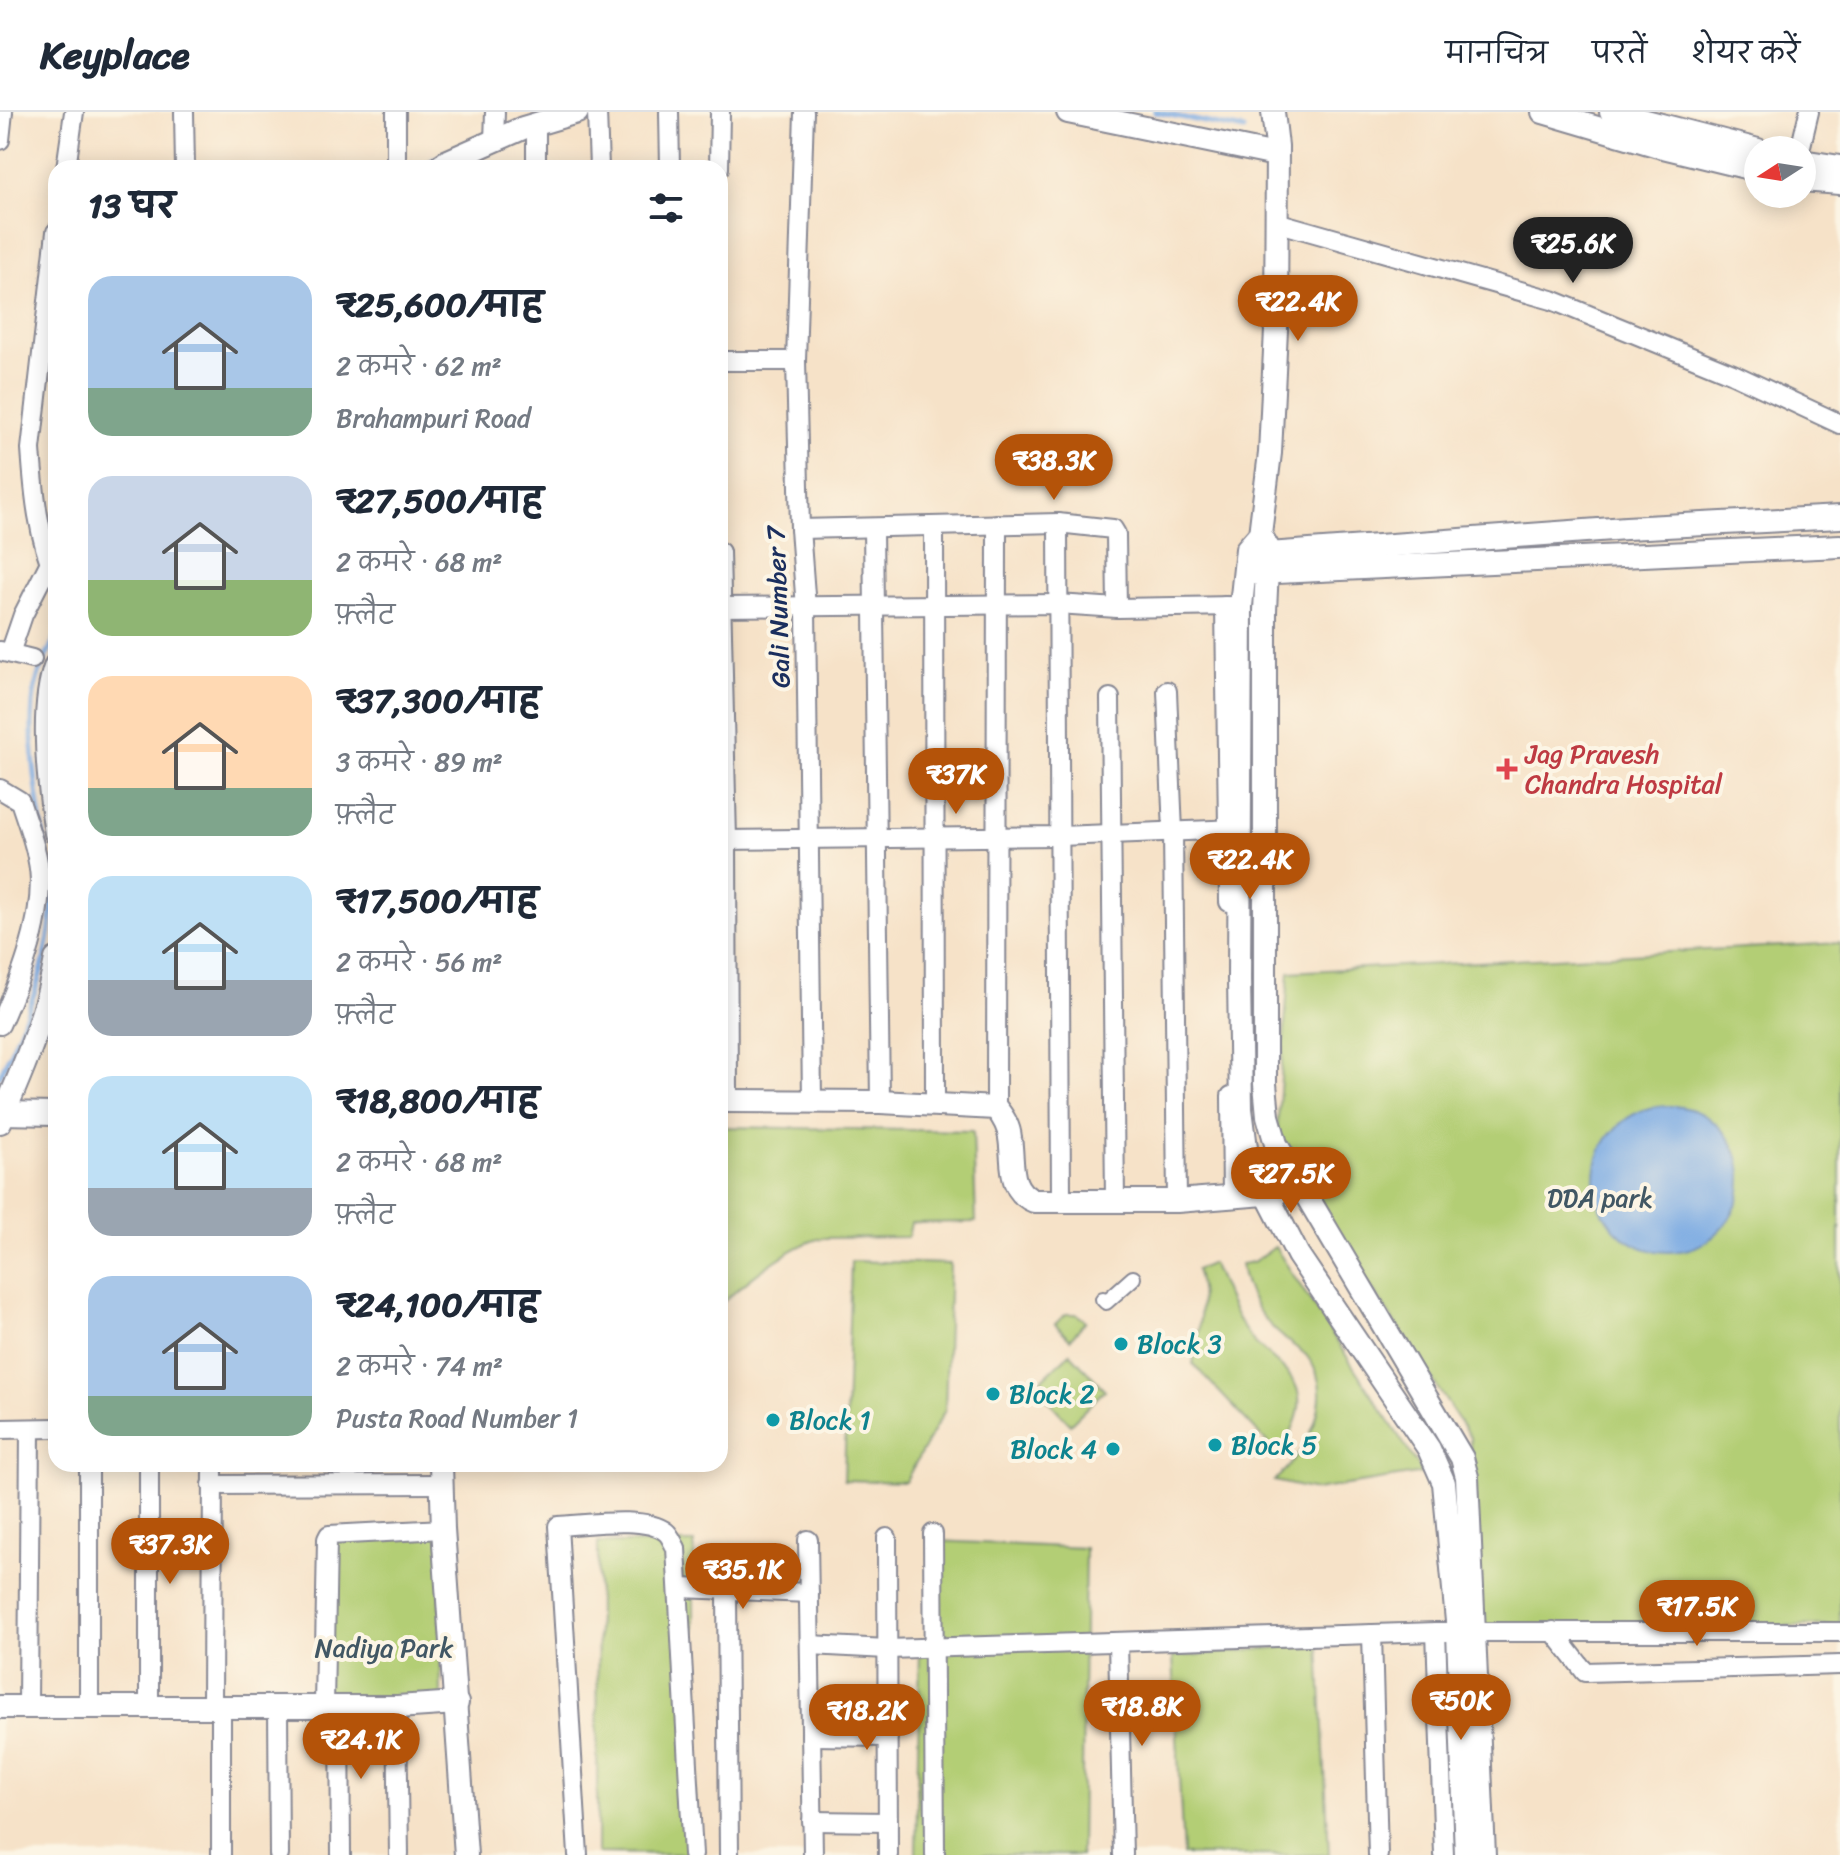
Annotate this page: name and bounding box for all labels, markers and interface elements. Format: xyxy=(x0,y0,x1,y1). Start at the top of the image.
text: Keyplace xyxy=(40,22,190,89)
text: मानचित्र xyxy=(1445,29,1548,78)
text: परतें xyxy=(1592,29,1647,78)
text: शेयर करें xyxy=(1691,29,1800,78)
north arrow xyxy=(1744,136,1816,208)
map controls xyxy=(1744,136,1816,208)
text: 13 घर xyxy=(88,176,175,236)
icon: filters xyxy=(644,186,688,230)
pin: ₹25.6K xyxy=(1508,217,1638,285)
text: ₹25.6K xyxy=(1531,220,1615,266)
text: ₹25,600/माह xyxy=(336,275,544,335)
pin: ₹22.4K xyxy=(1233,275,1363,343)
text: ₹22.4K xyxy=(1256,278,1340,324)
icon: home xyxy=(152,308,248,404)
text: 2 कमरे · 62 m² xyxy=(336,343,502,389)
text: Brahampuri Road xyxy=(336,395,531,441)
pin: ₹38.3K xyxy=(989,434,1119,502)
text: ₹38.3K xyxy=(1013,437,1095,483)
text: ₹27,500/माह xyxy=(336,471,544,531)
icon: home xyxy=(152,508,248,604)
street label: Gali Number 7 xyxy=(752,523,804,689)
text: 2 कमरे · 68 m² xyxy=(336,539,502,585)
text: फ़्लैट xyxy=(336,592,395,638)
text: ₹37,300/माह xyxy=(336,671,541,731)
icon: home xyxy=(152,708,248,804)
place label: Jag Pravesh Chandra Hospital xyxy=(1524,731,1723,807)
text: 3 कमरे · 89 m² xyxy=(336,739,503,785)
pin: ₹37K xyxy=(909,748,1003,816)
text: ₹37K xyxy=(926,751,986,797)
marker: Jag Pravesh Chandra Hospital xyxy=(1496,758,1518,780)
text: फ़्लैट xyxy=(336,792,395,838)
pin: ₹22.4K xyxy=(1185,833,1315,901)
text: ₹22.4K xyxy=(1208,836,1292,882)
text: ₹17,500/माह xyxy=(336,871,539,931)
icon: home xyxy=(152,908,248,1004)
text: 2 कमरे · 56 m² xyxy=(336,939,503,985)
text: फ़्लैट xyxy=(336,992,395,1038)
text: ₹18,800/माह xyxy=(336,1071,539,1131)
icon: home xyxy=(152,1108,248,1204)
text: 2 कमरे · 68 m² xyxy=(336,1139,502,1185)
pin: ₹27.5K xyxy=(1226,1147,1356,1215)
text: ₹27.5K xyxy=(1249,1150,1333,1196)
park label: DDA park xyxy=(1547,1175,1653,1221)
text: फ़्लैट xyxy=(336,1192,395,1238)
text: ₹24,100/माह xyxy=(336,1275,539,1335)
icon: home xyxy=(152,1308,248,1404)
place label: Block 3 xyxy=(1137,1321,1222,1367)
marker: Block 3 xyxy=(1112,1335,1130,1353)
text: 2 कमरे · 74 m² xyxy=(336,1343,503,1389)
place label: Block 2 xyxy=(1009,1371,1095,1417)
marker: Block 2 xyxy=(984,1385,1002,1403)
text: Pusta Road Number 1 xyxy=(336,1395,578,1441)
place label: Block 1 xyxy=(789,1397,871,1443)
marker: Block 1 xyxy=(764,1411,782,1429)
place label: Block 5 xyxy=(1231,1422,1318,1468)
place label: Block 4 xyxy=(1010,1426,1097,1472)
marker: Block 5 xyxy=(1206,1436,1224,1454)
marker: Block 4 xyxy=(1104,1440,1122,1458)
pin: ₹37.3K xyxy=(105,1518,235,1586)
text: ₹37.3K xyxy=(129,1521,211,1567)
pin: ₹35.1K xyxy=(678,1543,808,1611)
text: ₹35.1K xyxy=(703,1546,783,1592)
pin: ₹17.5K xyxy=(1632,1580,1762,1648)
text: ₹17.5K xyxy=(1657,1583,1737,1629)
park label: Nadiya Park xyxy=(315,1625,453,1671)
pin: ₹50K xyxy=(1414,1674,1508,1742)
text: ₹50K xyxy=(1430,1677,1492,1723)
pin: ₹18.8K xyxy=(1077,1680,1207,1748)
text: ₹18.8K xyxy=(1102,1683,1182,1729)
pin: ₹18.2K xyxy=(802,1684,932,1752)
text: ₹18.2K xyxy=(827,1687,907,1733)
pin: ₹24.1K xyxy=(296,1713,426,1781)
text: ₹24.1K xyxy=(321,1716,401,1762)

